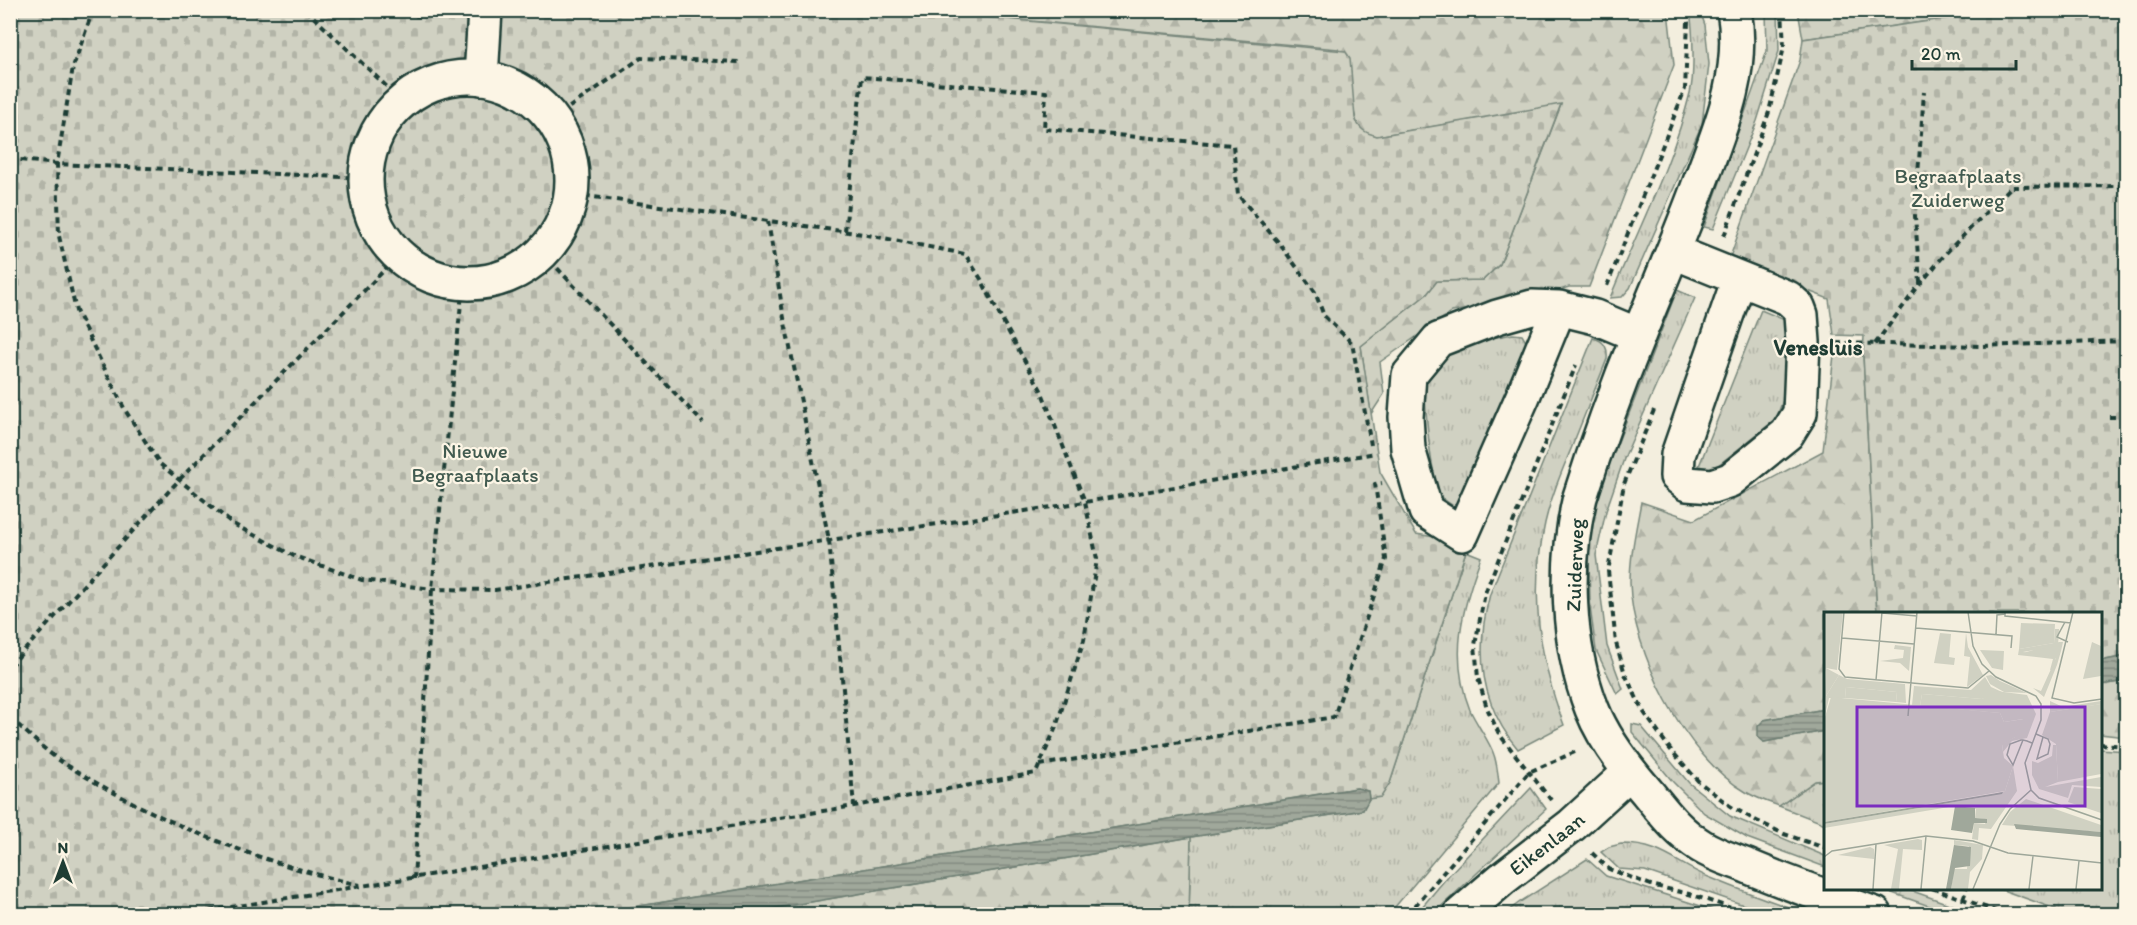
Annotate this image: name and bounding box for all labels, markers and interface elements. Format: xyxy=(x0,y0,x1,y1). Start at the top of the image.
scale bar xyxy=(1912,33,2016,71)
text: 20 m xyxy=(1921,43,1961,65)
park label: Begraafplaats Zuiderweg xyxy=(1894,163,2022,212)
district label: Venesluis xyxy=(1773,334,1863,361)
park label: Nieuwe Begraafplaats xyxy=(411,438,539,487)
street label: Zuiderweg xyxy=(1560,518,1589,612)
inset map xyxy=(1824,612,2101,889)
street label: Eikenlaan xyxy=(1504,807,1590,881)
north arrow xyxy=(33,832,93,892)
text: N xyxy=(58,838,68,857)

